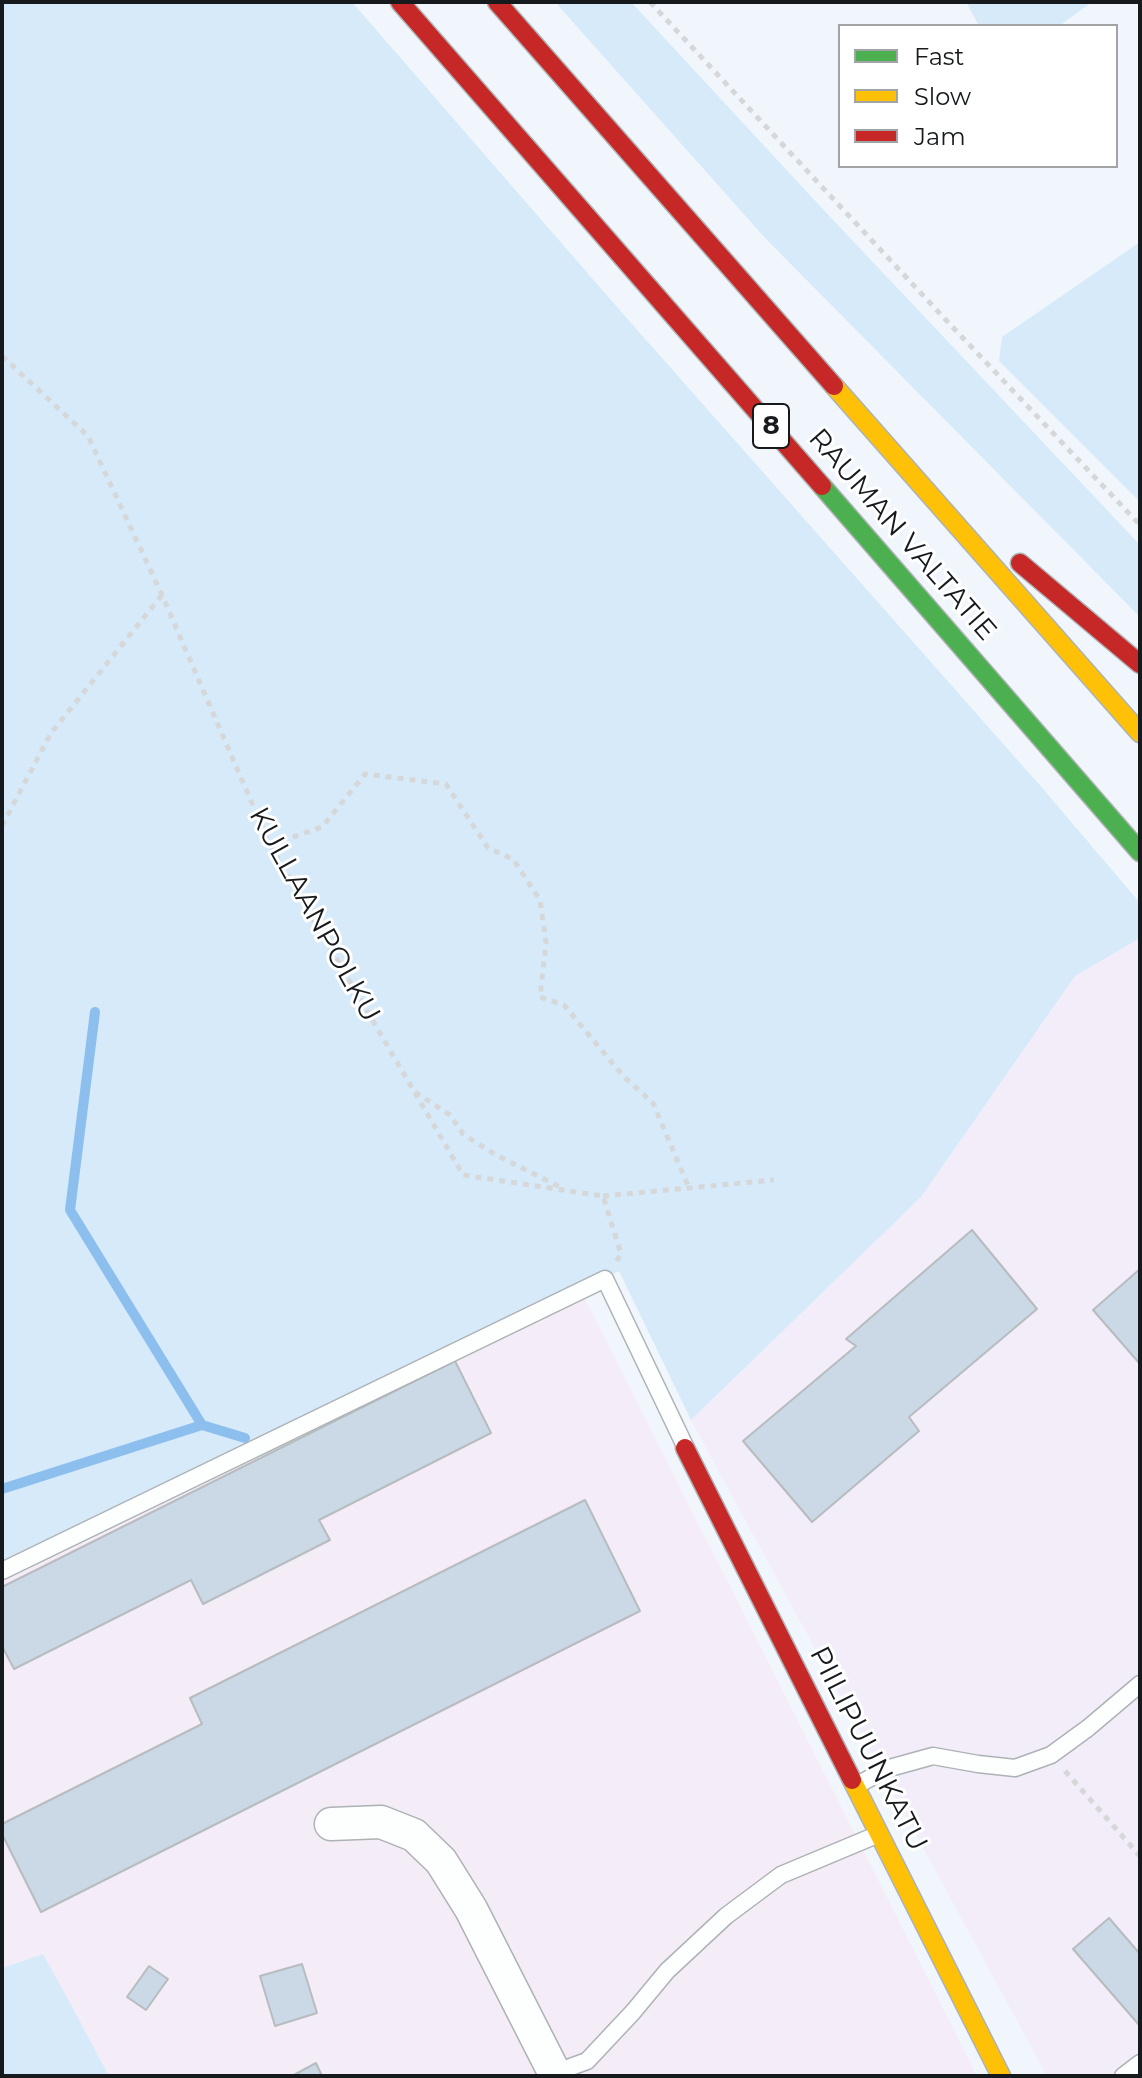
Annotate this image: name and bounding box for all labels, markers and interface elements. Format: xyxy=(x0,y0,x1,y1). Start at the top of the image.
legend xyxy=(838,24,1118,168)
text: Fast xyxy=(914,42,964,71)
text: Slow xyxy=(914,82,971,111)
text: Jam xyxy=(914,122,966,151)
road number: 8 xyxy=(753,404,789,448)
street label: RAUMAN VALTATIE xyxy=(801,422,1003,648)
street label: KULLAANPOLKU xyxy=(241,802,387,1028)
street label: PIILIPUUNKATU xyxy=(802,1641,934,1857)

